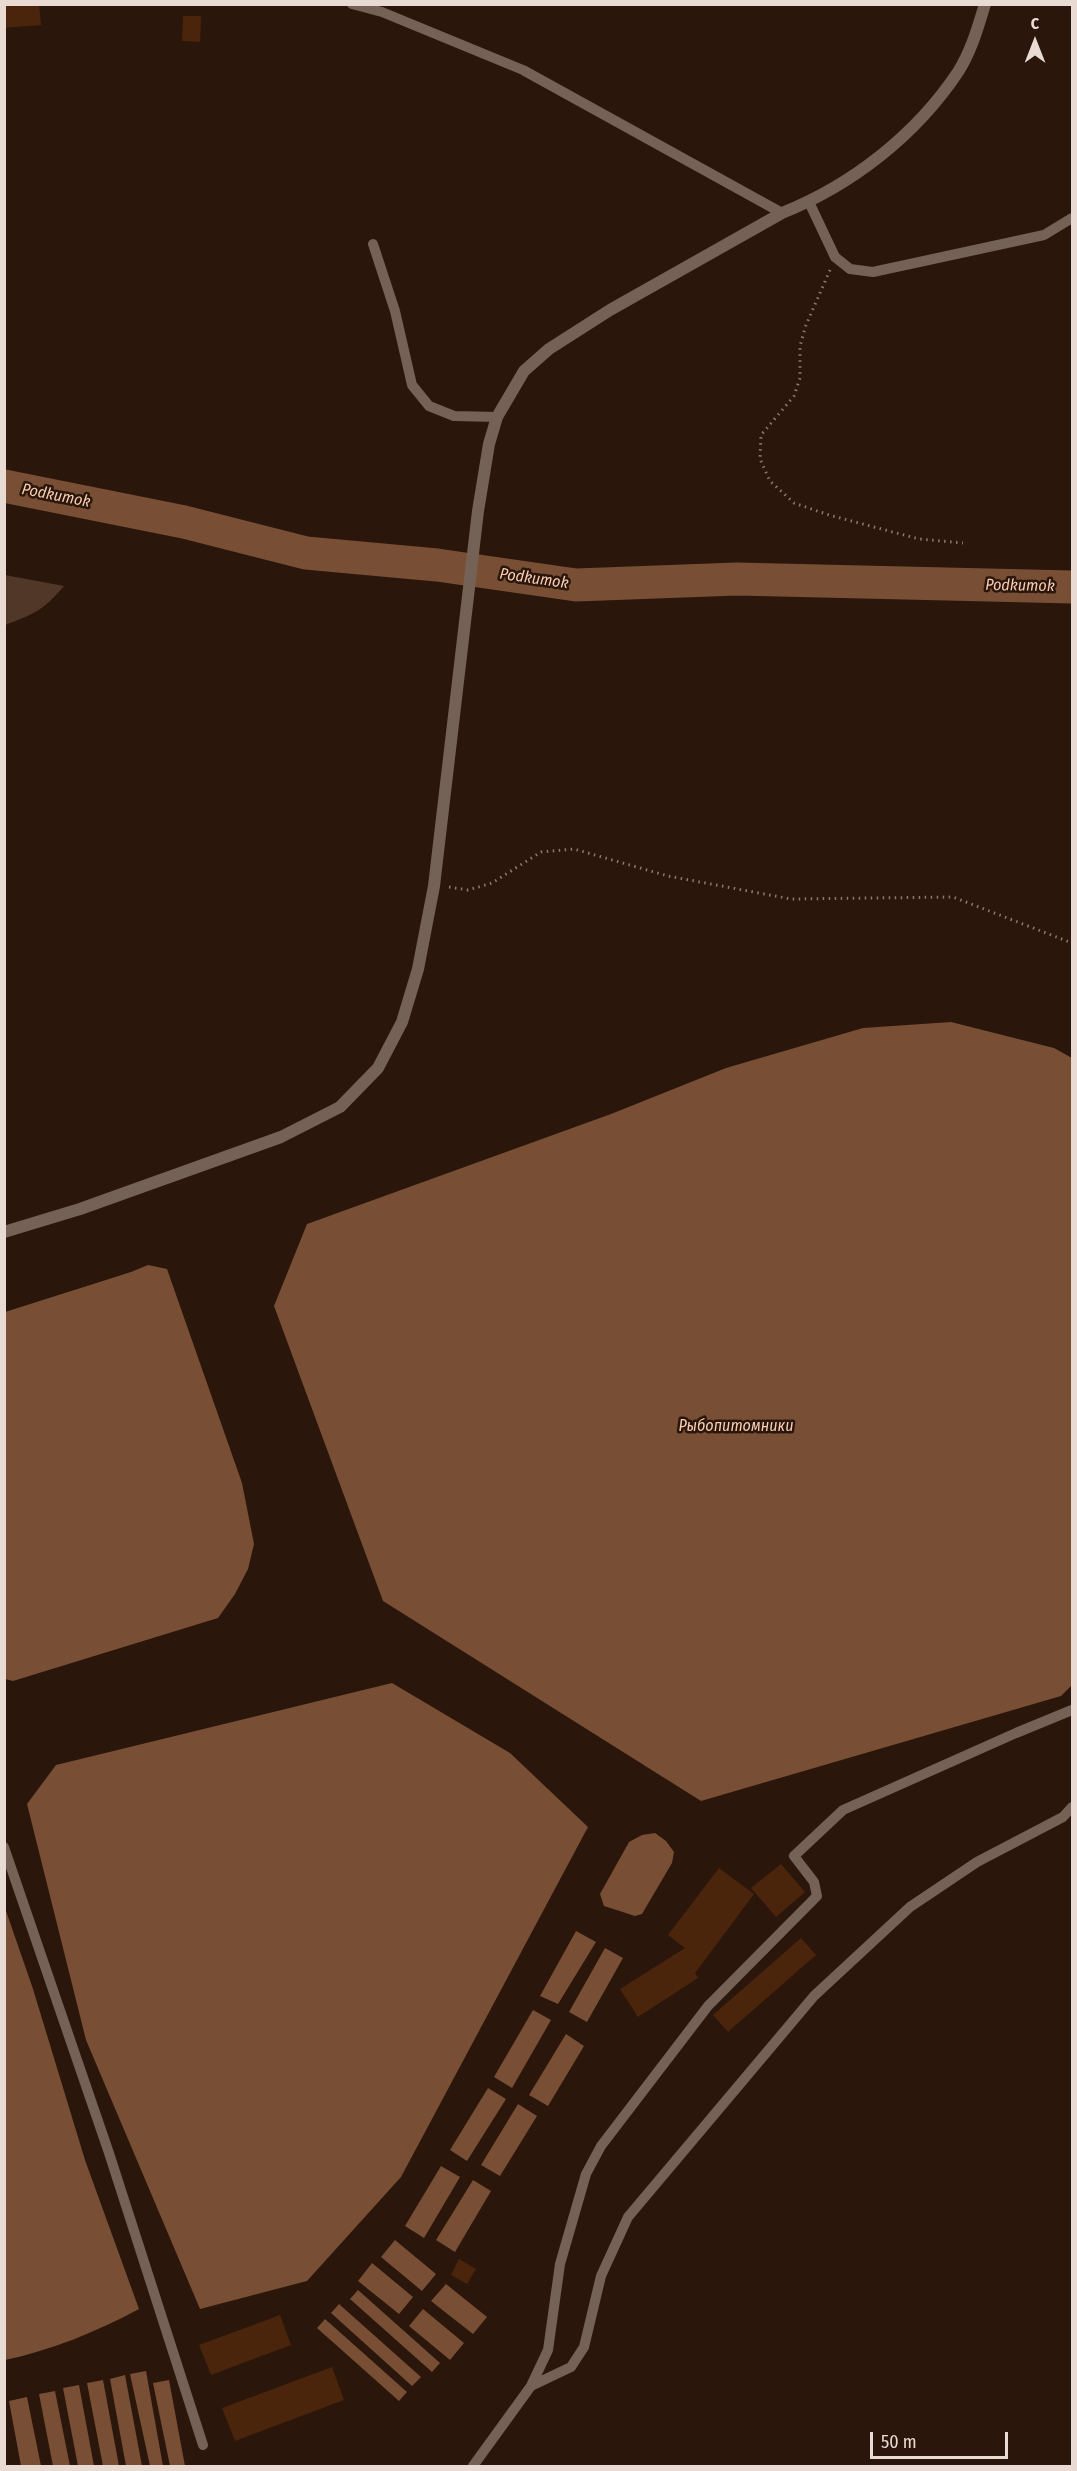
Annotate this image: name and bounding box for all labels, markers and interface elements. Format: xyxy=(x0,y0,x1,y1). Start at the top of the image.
north arrow xyxy=(1005,12,1065,72)
text: С xyxy=(1031,14,1039,33)
water label: Podkumok xyxy=(20,480,92,512)
water label: Podkumok xyxy=(498,565,570,593)
water label: Podkumok xyxy=(985,576,1055,596)
water label: Рыбопитомники xyxy=(679,1417,793,1437)
scale bar xyxy=(873,2420,1011,2458)
text: 50 m xyxy=(881,2431,917,2453)

